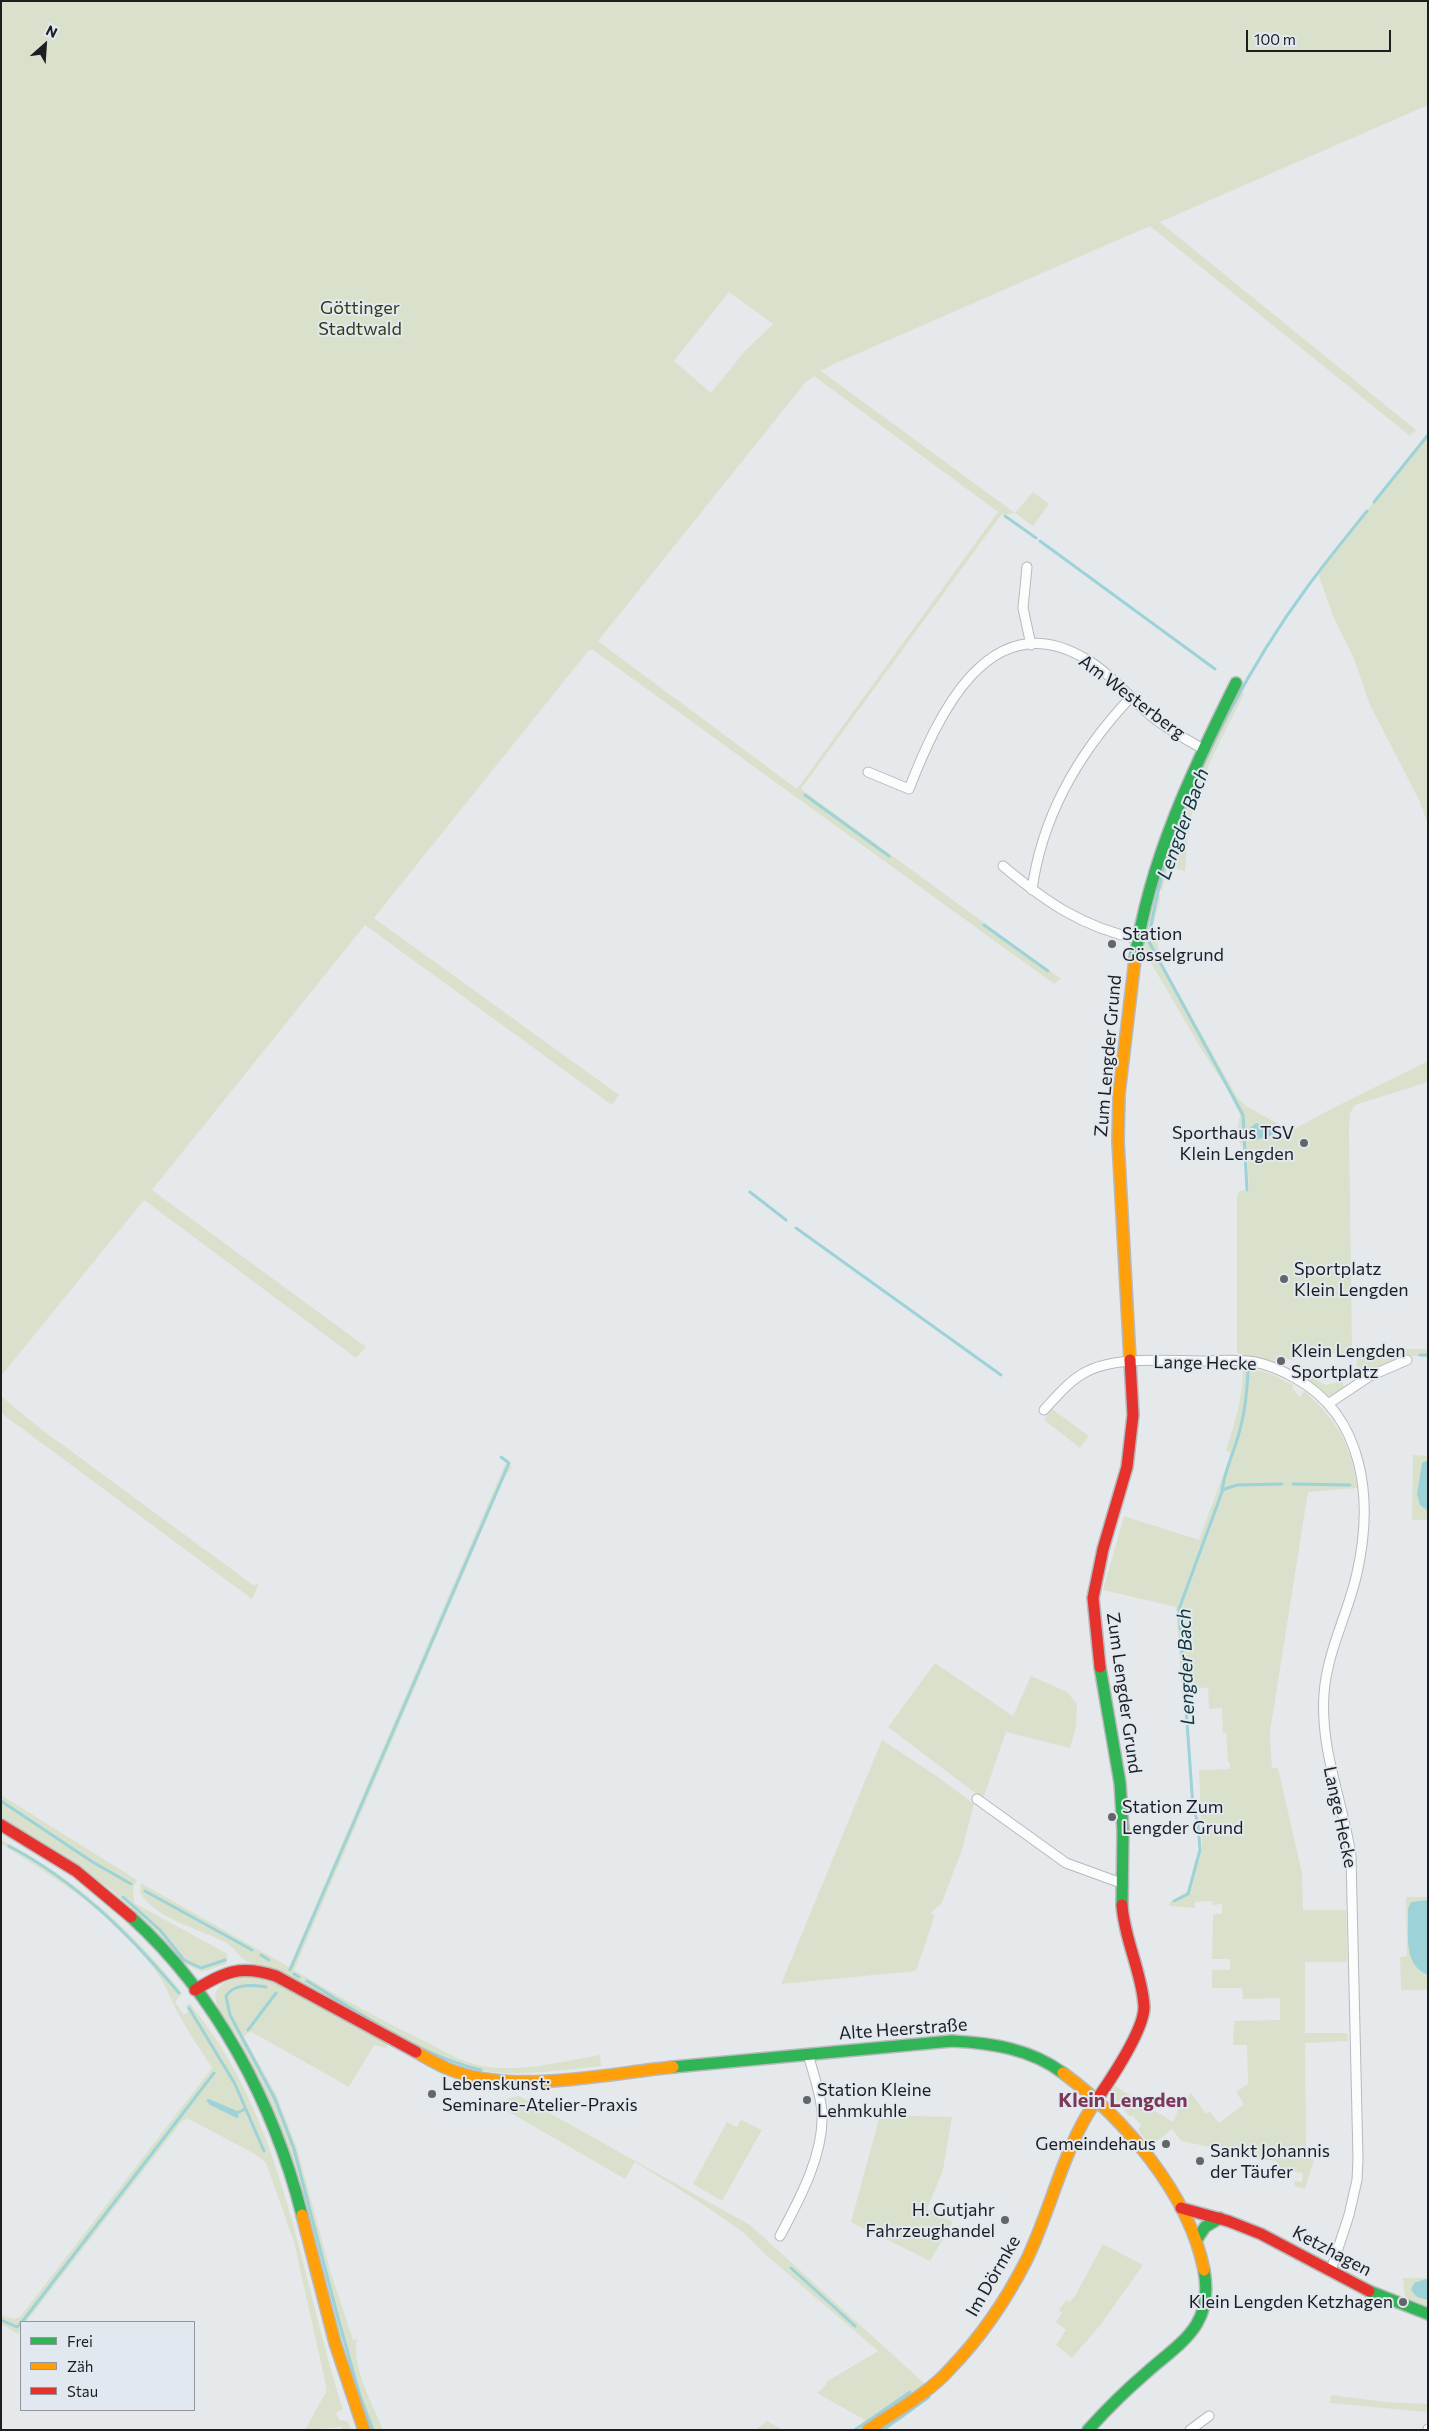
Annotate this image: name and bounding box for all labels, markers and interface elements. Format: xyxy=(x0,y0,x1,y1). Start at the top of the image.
north arrow xyxy=(20,20,70,70)
scale bar xyxy=(1249,20,1394,52)
text: N xyxy=(43,21,60,41)
text: 100 m xyxy=(1254,30,1296,48)
park label: Göttinger Stadtwald xyxy=(318,297,402,340)
street label: Am Westerberg xyxy=(1075,650,1189,744)
water label: Lengder Bach xyxy=(1152,765,1214,883)
place label: Station Gösselgrund xyxy=(1122,923,1224,966)
marker: Station Gösselgrund xyxy=(1106,938,1118,950)
street label: Zum Lengder Grund xyxy=(1090,974,1126,1138)
place label: Sporthaus TSV Klein Lengden xyxy=(1172,1122,1294,1164)
marker: Sporthaus TSV Klein Lengden xyxy=(1298,1137,1310,1149)
place label: Sportplatz Klein Lengden xyxy=(1294,1258,1408,1300)
marker: Sportplatz Klein Lengden xyxy=(1278,1273,1290,1285)
place label: Klein Lengden Sportplatz xyxy=(1291,1340,1405,1382)
street label: Lange Hecke xyxy=(1153,1351,1257,1375)
marker: Klein Lengden Sportplatz xyxy=(1275,1355,1287,1367)
water label: Lengder Bach xyxy=(1173,1608,1199,1726)
street label: Zum Lengder Grund xyxy=(1102,1611,1146,1775)
street label: Lange Hecke xyxy=(1319,1764,1361,1870)
place label: Station Zum Lengder Grund xyxy=(1122,1796,1243,1838)
marker: Station Zum Lengder Grund xyxy=(1106,1811,1118,1823)
street label: Alte Heerstraße xyxy=(838,2014,968,2044)
place label: Lebenskunst: Seminare-Atelier-Praxis xyxy=(442,2073,638,2116)
place label: Station Kleine Lehmkuhle xyxy=(817,2079,931,2122)
marker: Lebenskunst: Seminare-Atelier-Praxis xyxy=(426,2088,438,2100)
district label: Klein Lengden xyxy=(1058,2088,1188,2112)
marker: Station Kleine Lehmkuhle xyxy=(801,2094,813,2106)
place label: Gemeindehaus xyxy=(1035,2133,1156,2155)
marker: Gemeindehaus xyxy=(1160,2138,1172,2150)
place label: Sankt Johannis der Täufer xyxy=(1210,2140,1330,2182)
marker: Sankt Johannis der Täufer xyxy=(1194,2155,1206,2167)
place label: H. Gutjahr Fahrzeughandel xyxy=(865,2199,995,2242)
marker: H. Gutjahr Fahrzeughandel xyxy=(999,2214,1011,2226)
street label: Ketzhagen xyxy=(1289,2221,1375,2281)
street label: Im Dörmke xyxy=(961,2232,1025,2320)
place label: Klein Lengden Ketzhagen xyxy=(1189,2291,1393,2313)
marker: Klein Lengden Ketzhagen xyxy=(1397,2296,1409,2308)
legend xyxy=(20,2321,195,2411)
text: Frei xyxy=(67,2332,93,2350)
text: Zäh xyxy=(67,2357,93,2375)
text: Stau xyxy=(67,2382,98,2400)

